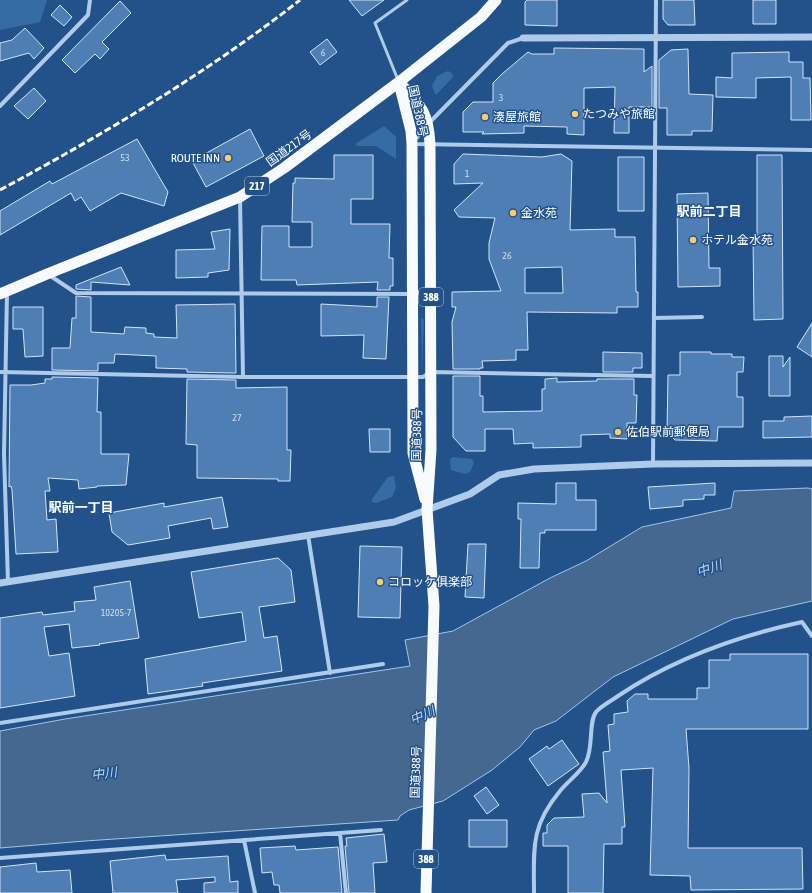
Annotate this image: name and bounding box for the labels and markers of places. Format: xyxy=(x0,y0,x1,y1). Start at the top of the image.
place label: たつみや旅館 xyxy=(583,107,655,121)
marker: たつみや旅館 xyxy=(570,109,580,119)
place label: 湊屋旅館 xyxy=(493,110,541,124)
marker: 湊屋旅館 xyxy=(480,112,490,122)
place label: ROUTE INN xyxy=(171,151,220,165)
marker: ROUTE INN xyxy=(223,153,233,163)
place label: 金水苑 xyxy=(521,206,557,220)
marker: 金水苑 xyxy=(508,208,518,218)
place label: ホテル金水苑 xyxy=(701,233,773,247)
marker: ホテル金水苑 xyxy=(688,235,698,245)
place label: 佐伯駅前郵便局 xyxy=(626,425,710,439)
marker: 佐伯駅前郵便局 xyxy=(613,427,623,437)
place label: コロッケ俱楽部 xyxy=(388,575,472,589)
marker: コロッケ俱楽部 xyxy=(375,577,385,587)

